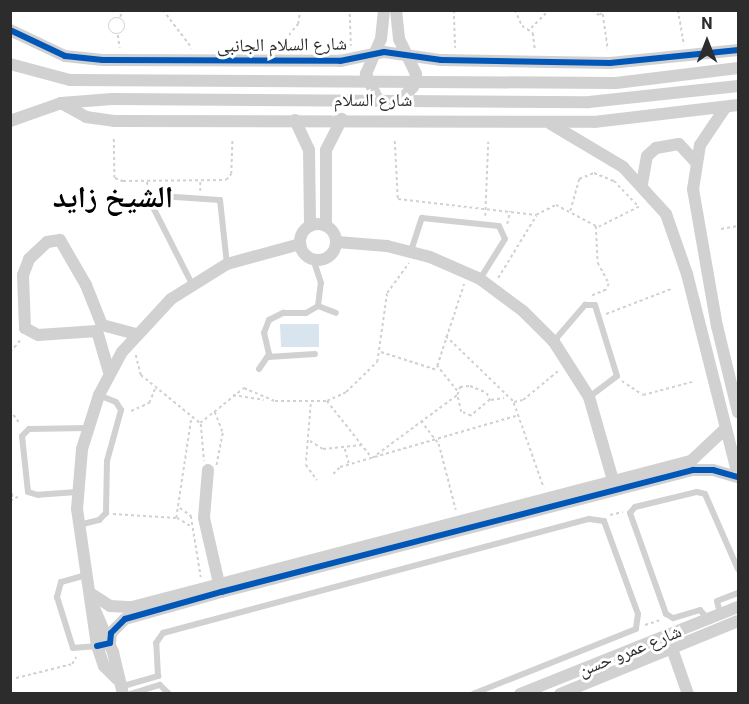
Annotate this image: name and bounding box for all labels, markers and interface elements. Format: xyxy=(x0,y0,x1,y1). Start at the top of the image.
north arrow xyxy=(677,12,737,72)
text: N xyxy=(701,14,713,33)
street label: شارع السلام الجانبى xyxy=(217,33,347,57)
street label: شارع السلام xyxy=(334,89,412,111)
district label: الشيخ زايد xyxy=(53,179,173,215)
street label: شارع عمرو حسن xyxy=(575,621,685,681)

